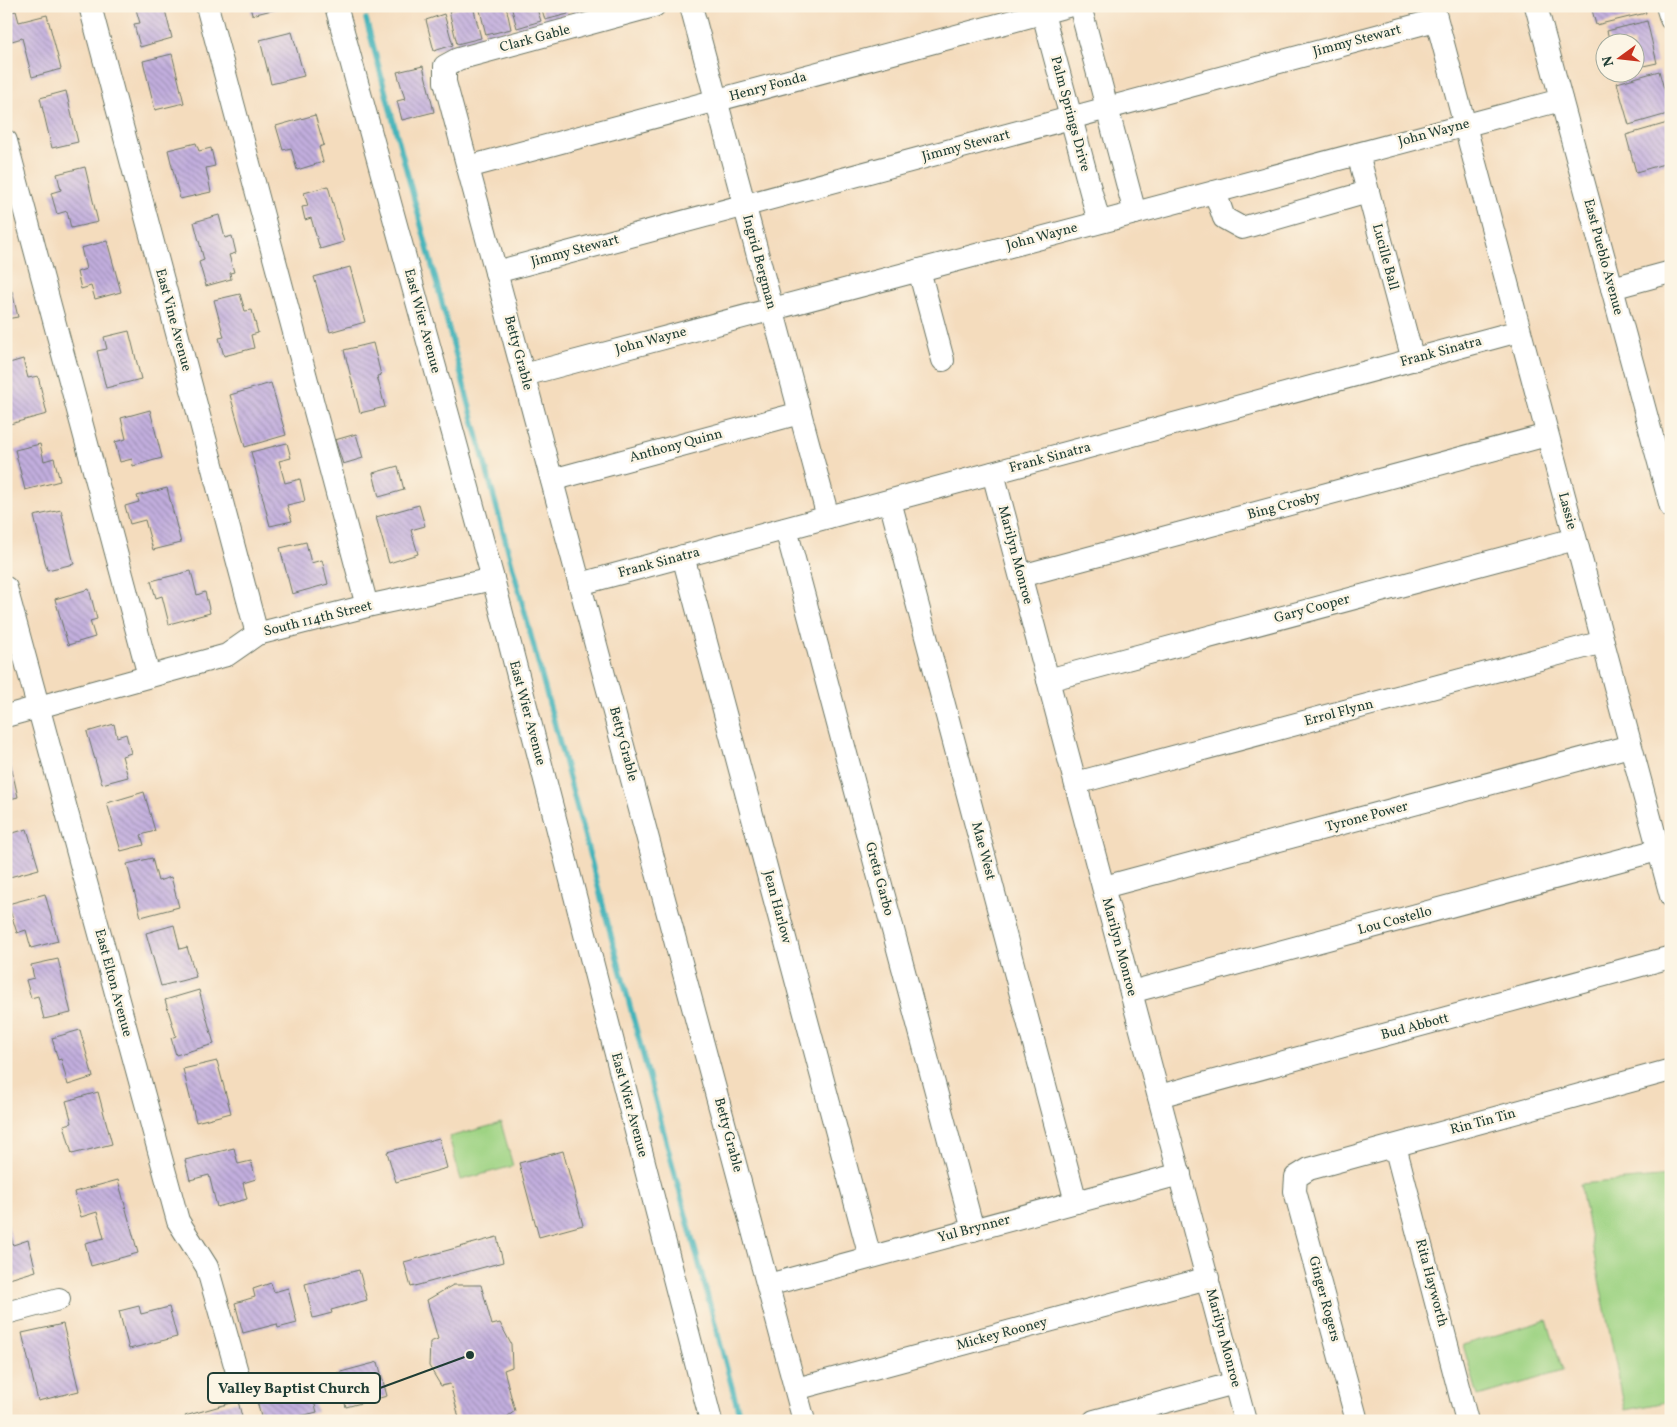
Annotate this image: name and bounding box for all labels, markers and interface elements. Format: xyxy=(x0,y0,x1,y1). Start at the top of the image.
street label: Clark Gable xyxy=(498,20,573,58)
street label: Jimmy Stewart xyxy=(1311,20,1403,62)
north arrow xyxy=(1594,32,1644,82)
street label: Palm Springs Drive xyxy=(1045,54,1095,174)
text: N xyxy=(1598,54,1619,68)
street label: Henry Fonda xyxy=(727,68,809,106)
street label: John Wayne xyxy=(1396,114,1472,152)
street label: Jimmy Stewart xyxy=(920,125,1012,167)
street label: East Pueblo Avenue xyxy=(1578,197,1628,318)
street label: Ingrid Bergman xyxy=(737,213,781,311)
street label: John Wayne xyxy=(1004,218,1080,256)
street label: Lucille Ball xyxy=(1367,222,1403,292)
street label: Jimmy Stewart xyxy=(529,230,621,272)
street label: East Vine Avenue xyxy=(150,267,196,374)
street label: East Wier Avenue xyxy=(399,267,445,376)
street label: Betty Grable xyxy=(499,314,537,393)
street label: John Wayne xyxy=(613,322,689,360)
street label: Frank Sinatra xyxy=(1398,332,1484,372)
street label: Anthony Quinn xyxy=(627,424,725,468)
street label: Frank Sinatra xyxy=(1007,438,1093,478)
street label: Bing Crosby xyxy=(1245,487,1323,525)
street label: Lassie xyxy=(1553,490,1581,532)
street label: Marilyn Monroe xyxy=(993,504,1037,607)
street label: Frank Sinatra xyxy=(616,543,702,583)
street label: Gary Cooper xyxy=(1272,590,1352,628)
street label: South 114th Street xyxy=(262,596,374,642)
street label: East Wier Avenue xyxy=(504,659,550,768)
street label: Errol Flynn xyxy=(1302,695,1376,731)
street label: Betty Grable xyxy=(604,705,642,784)
street label: Tyrone Power xyxy=(1324,797,1410,837)
street label: Mae West xyxy=(966,820,1000,882)
street label: Greta Garbo xyxy=(860,840,898,918)
street label: Jean Harlow xyxy=(758,868,796,946)
street label: Marilyn Monroe xyxy=(1097,896,1141,999)
street label: Lou Costello xyxy=(1356,902,1434,940)
street label: East Elton Avenue xyxy=(89,927,137,1039)
street label: Bud Abbott xyxy=(1379,1009,1451,1045)
street label: East Wier Avenue xyxy=(606,1051,652,1160)
street label: Betty Grable xyxy=(709,1096,747,1175)
street label: Rin Tin Tin xyxy=(1448,1104,1518,1140)
street label: Yul Brynner xyxy=(936,1210,1013,1248)
street label: Rita Hayworth xyxy=(1410,1237,1452,1329)
street label: Ginger Rogers xyxy=(1303,1254,1345,1344)
street label: Marilyn Monroe xyxy=(1201,1287,1245,1390)
street label: Mickey Rooney xyxy=(954,1313,1050,1355)
callout: Valley Baptist Church xyxy=(208,1373,380,1403)
text: Valley Baptist Church xyxy=(218,1379,370,1400)

